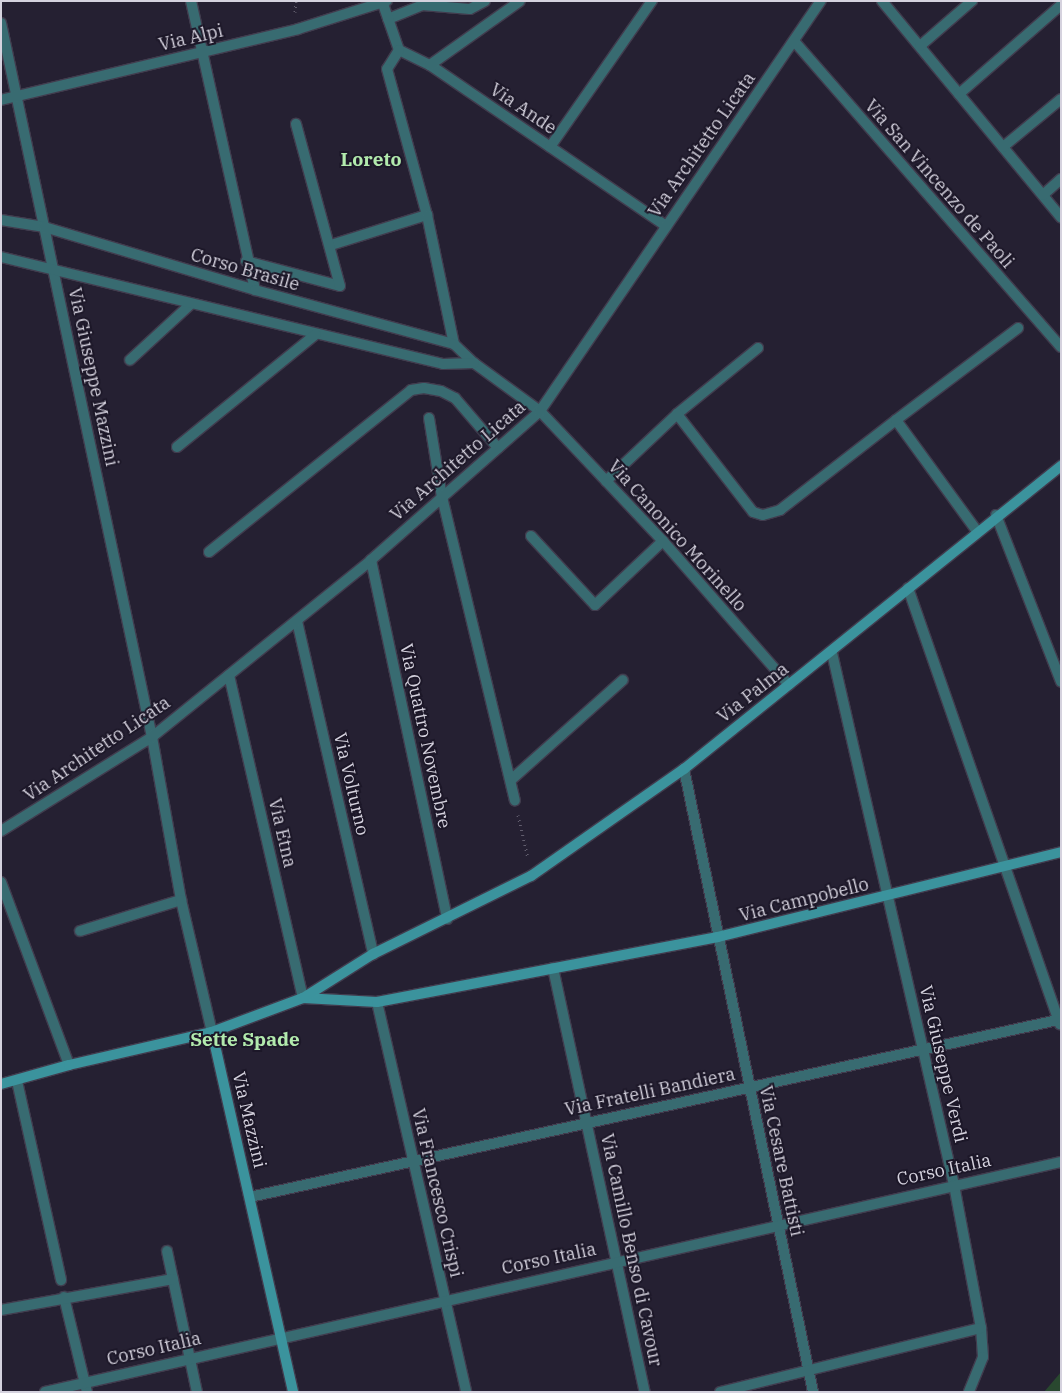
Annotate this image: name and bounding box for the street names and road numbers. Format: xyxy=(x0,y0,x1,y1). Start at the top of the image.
street label: Via Alpi xyxy=(157,20,225,56)
street label: Via Architetto Licata xyxy=(644,68,760,222)
street label: Via Ande xyxy=(486,79,560,139)
street label: Via San Vincenzo de Paoli xyxy=(860,95,1018,273)
street label: Corso Brasile xyxy=(188,244,302,296)
street label: Via Giuseppe Mazzini xyxy=(63,286,123,468)
street label: Via Architetto Licata xyxy=(386,396,530,526)
street label: Via Canonico Morinello xyxy=(603,456,751,616)
street label: Via Quattro Novembre xyxy=(395,642,455,830)
street label: Via Palma xyxy=(713,658,793,728)
street label: Via Architetto Licata xyxy=(20,692,174,806)
street label: Via Volturno xyxy=(329,730,373,838)
street label: Via Etna xyxy=(264,796,300,870)
street label: Via Campobello xyxy=(737,873,871,927)
street label: Via Giuseppe Verdi xyxy=(914,983,972,1145)
street label: Via Fratelli Bandiera xyxy=(563,1063,737,1121)
street label: Via Mazzini xyxy=(227,1070,271,1170)
street label: Via Cesare Battisti xyxy=(754,1084,808,1238)
street label: Via Francesco Crispi xyxy=(407,1106,467,1280)
street label: Via Camillo Benso di Cavour xyxy=(596,1132,666,1368)
street label: Corso Italia xyxy=(895,1149,993,1191)
street label: Corso Italia xyxy=(500,1238,598,1280)
street label: Corso Italia xyxy=(105,1328,203,1370)

